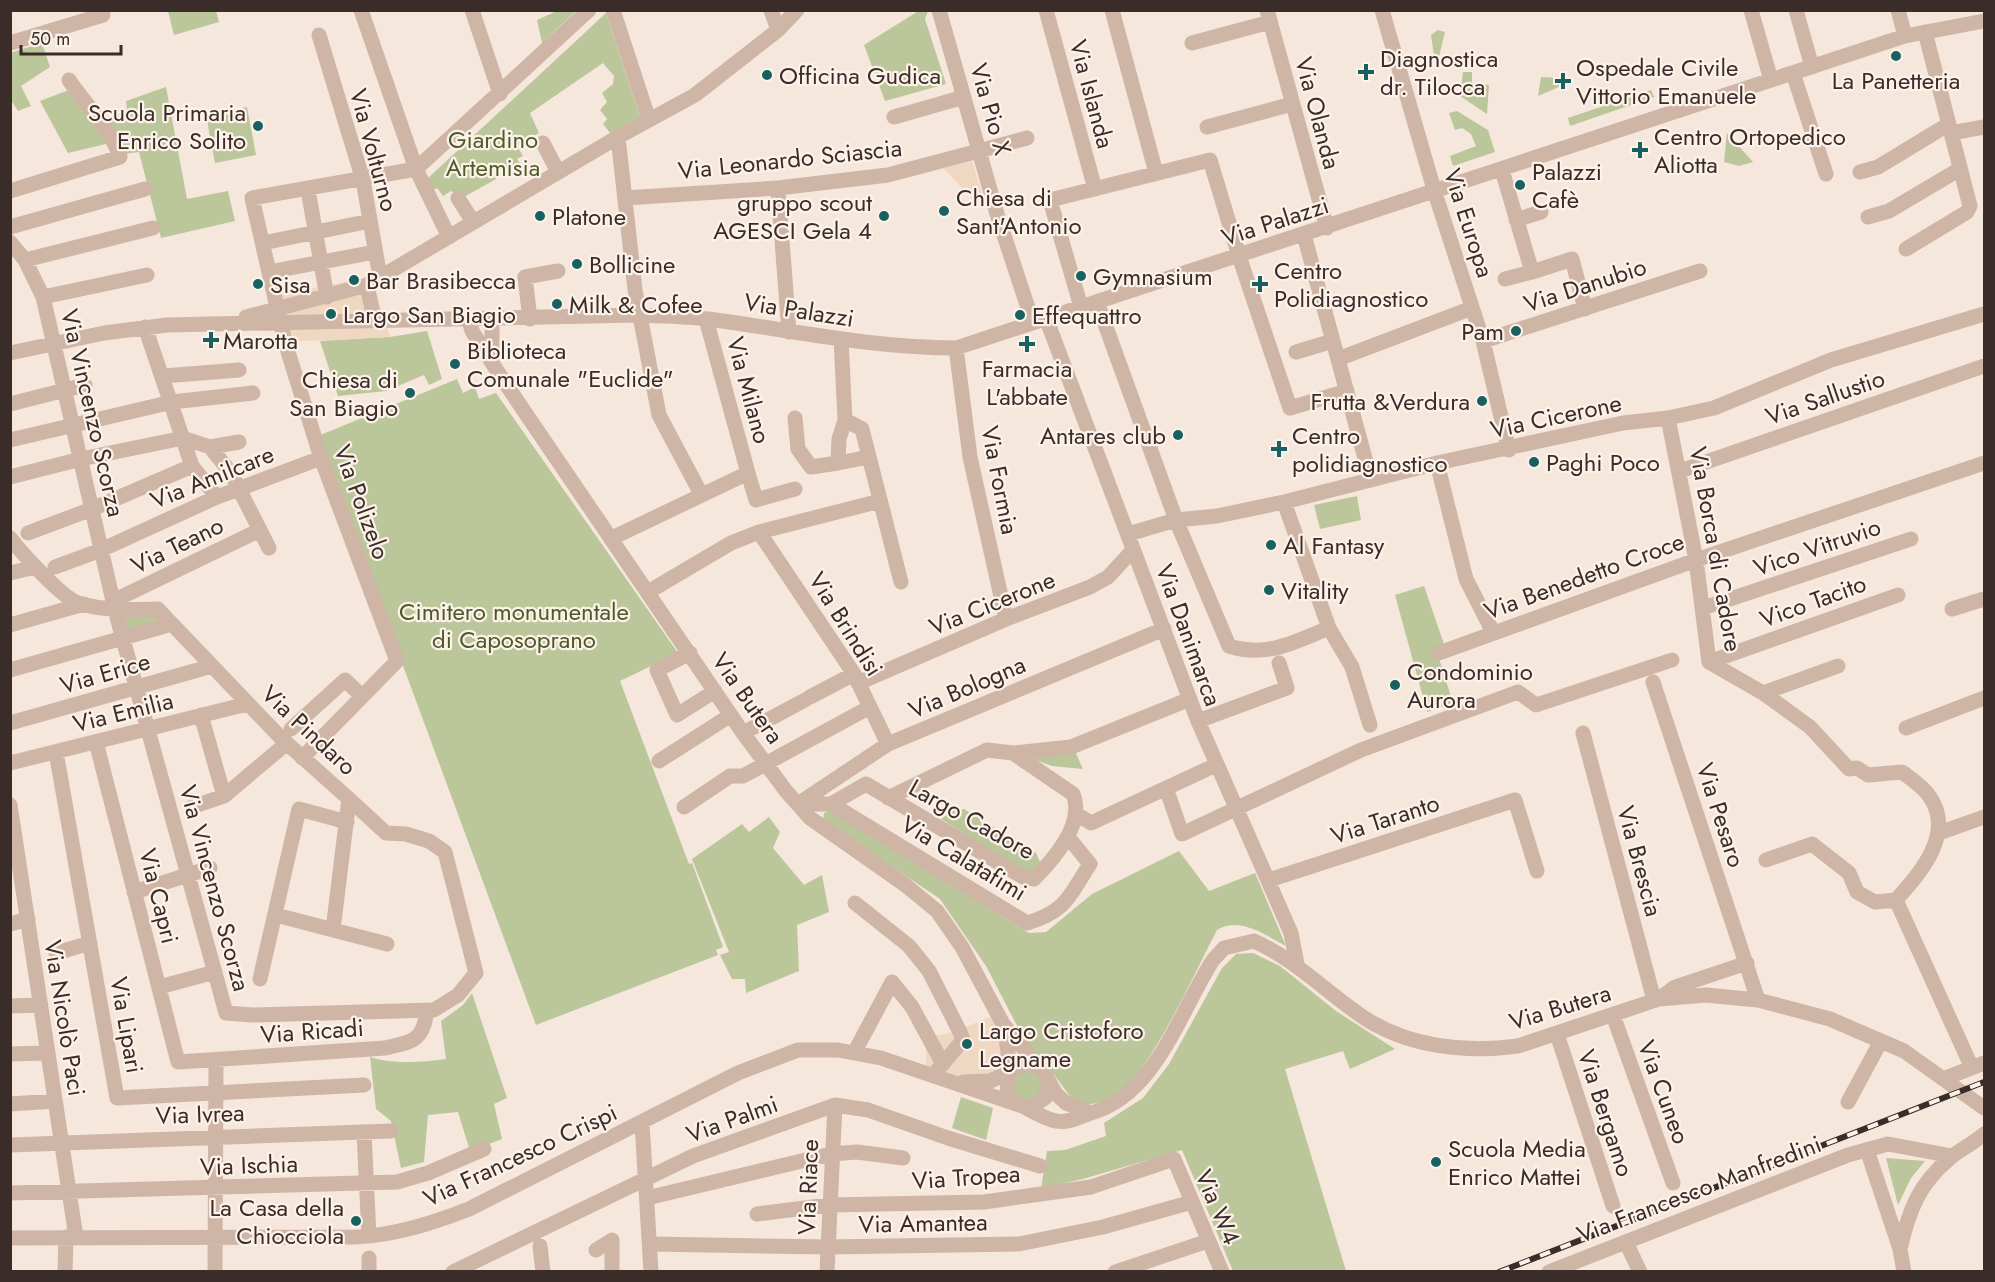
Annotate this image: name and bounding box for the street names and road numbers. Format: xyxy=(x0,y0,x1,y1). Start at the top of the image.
street label: Via Islanda xyxy=(1061,36,1123,152)
street label: Via Olanda xyxy=(1286,53,1350,173)
street label: Via Pio X xyxy=(961,59,1021,160)
street label: Via Volturno xyxy=(341,85,407,215)
street label: Via Leonardo Sciascia xyxy=(676,130,904,188)
street label: Via Europa xyxy=(1435,164,1503,282)
street label: Via Palazzi xyxy=(1217,187,1333,255)
street label: Via Danubio xyxy=(1519,249,1651,321)
street label: Via Palazzi xyxy=(741,284,857,336)
street label: Via Vincenzo Scorza xyxy=(52,306,134,520)
street label: Via Milano xyxy=(718,333,780,447)
street label: Via Sallustio xyxy=(1761,360,1889,434)
street label: Via Cicerone xyxy=(1487,385,1625,447)
street label: Via Formia xyxy=(972,423,1028,537)
street label: Via Amilcare xyxy=(145,436,279,518)
street label: Via Polizelo xyxy=(325,440,399,564)
street label: Via Borca di Cadore xyxy=(1681,444,1751,654)
street label: Via Teano xyxy=(125,508,229,582)
street label: Vico Vitruvio xyxy=(1749,509,1885,585)
street label: Via Benedetto Croce xyxy=(1479,524,1689,628)
street label: Via Danimarca xyxy=(1147,559,1231,711)
street label: Via Cicerone xyxy=(924,562,1060,644)
street label: Via Brindisi xyxy=(800,565,892,683)
street label: Vico Tacito xyxy=(1755,566,1871,636)
street label: Via Erice xyxy=(56,643,154,703)
street label: Via Butera xyxy=(704,645,792,751)
street label: Via Bologna xyxy=(903,647,1031,727)
street label: Via Pindaro xyxy=(254,677,364,783)
street label: Via Emilia xyxy=(69,683,177,741)
street label: Via Pesaro xyxy=(1688,758,1754,872)
street label: Largo Cadore xyxy=(903,770,1041,868)
street label: Via Vincenzo Scorza xyxy=(171,781,259,995)
street label: Via Taranto xyxy=(1326,785,1444,853)
street label: Via Brescia xyxy=(1608,802,1672,920)
street label: Via Calatafimi xyxy=(894,807,1034,909)
street label: Via Capri xyxy=(130,845,188,947)
street label: Via Nicolò Paci xyxy=(35,937,95,1099)
street label: Via Lipari xyxy=(101,974,153,1076)
street label: Via Butera xyxy=(1505,975,1615,1039)
street label: Via Ricadi xyxy=(259,1010,365,1052)
street label: Via Cuneo xyxy=(1629,1035,1699,1149)
street label: Via Bergamo xyxy=(1569,1045,1643,1181)
street label: Via Palmi xyxy=(681,1086,783,1152)
street label: Via Ivrea xyxy=(155,1095,245,1133)
street label: Via Francesco Crispi xyxy=(417,1095,623,1215)
street label: Via Francesco Manfredini xyxy=(1572,1126,1826,1252)
street label: Via Riace xyxy=(789,1138,827,1236)
street label: Via Ischia xyxy=(199,1146,299,1184)
street label: Via Tropea xyxy=(911,1156,1021,1198)
street label: Via W4 xyxy=(1187,1164,1249,1250)
street label: Via Amantea xyxy=(858,1204,988,1242)

